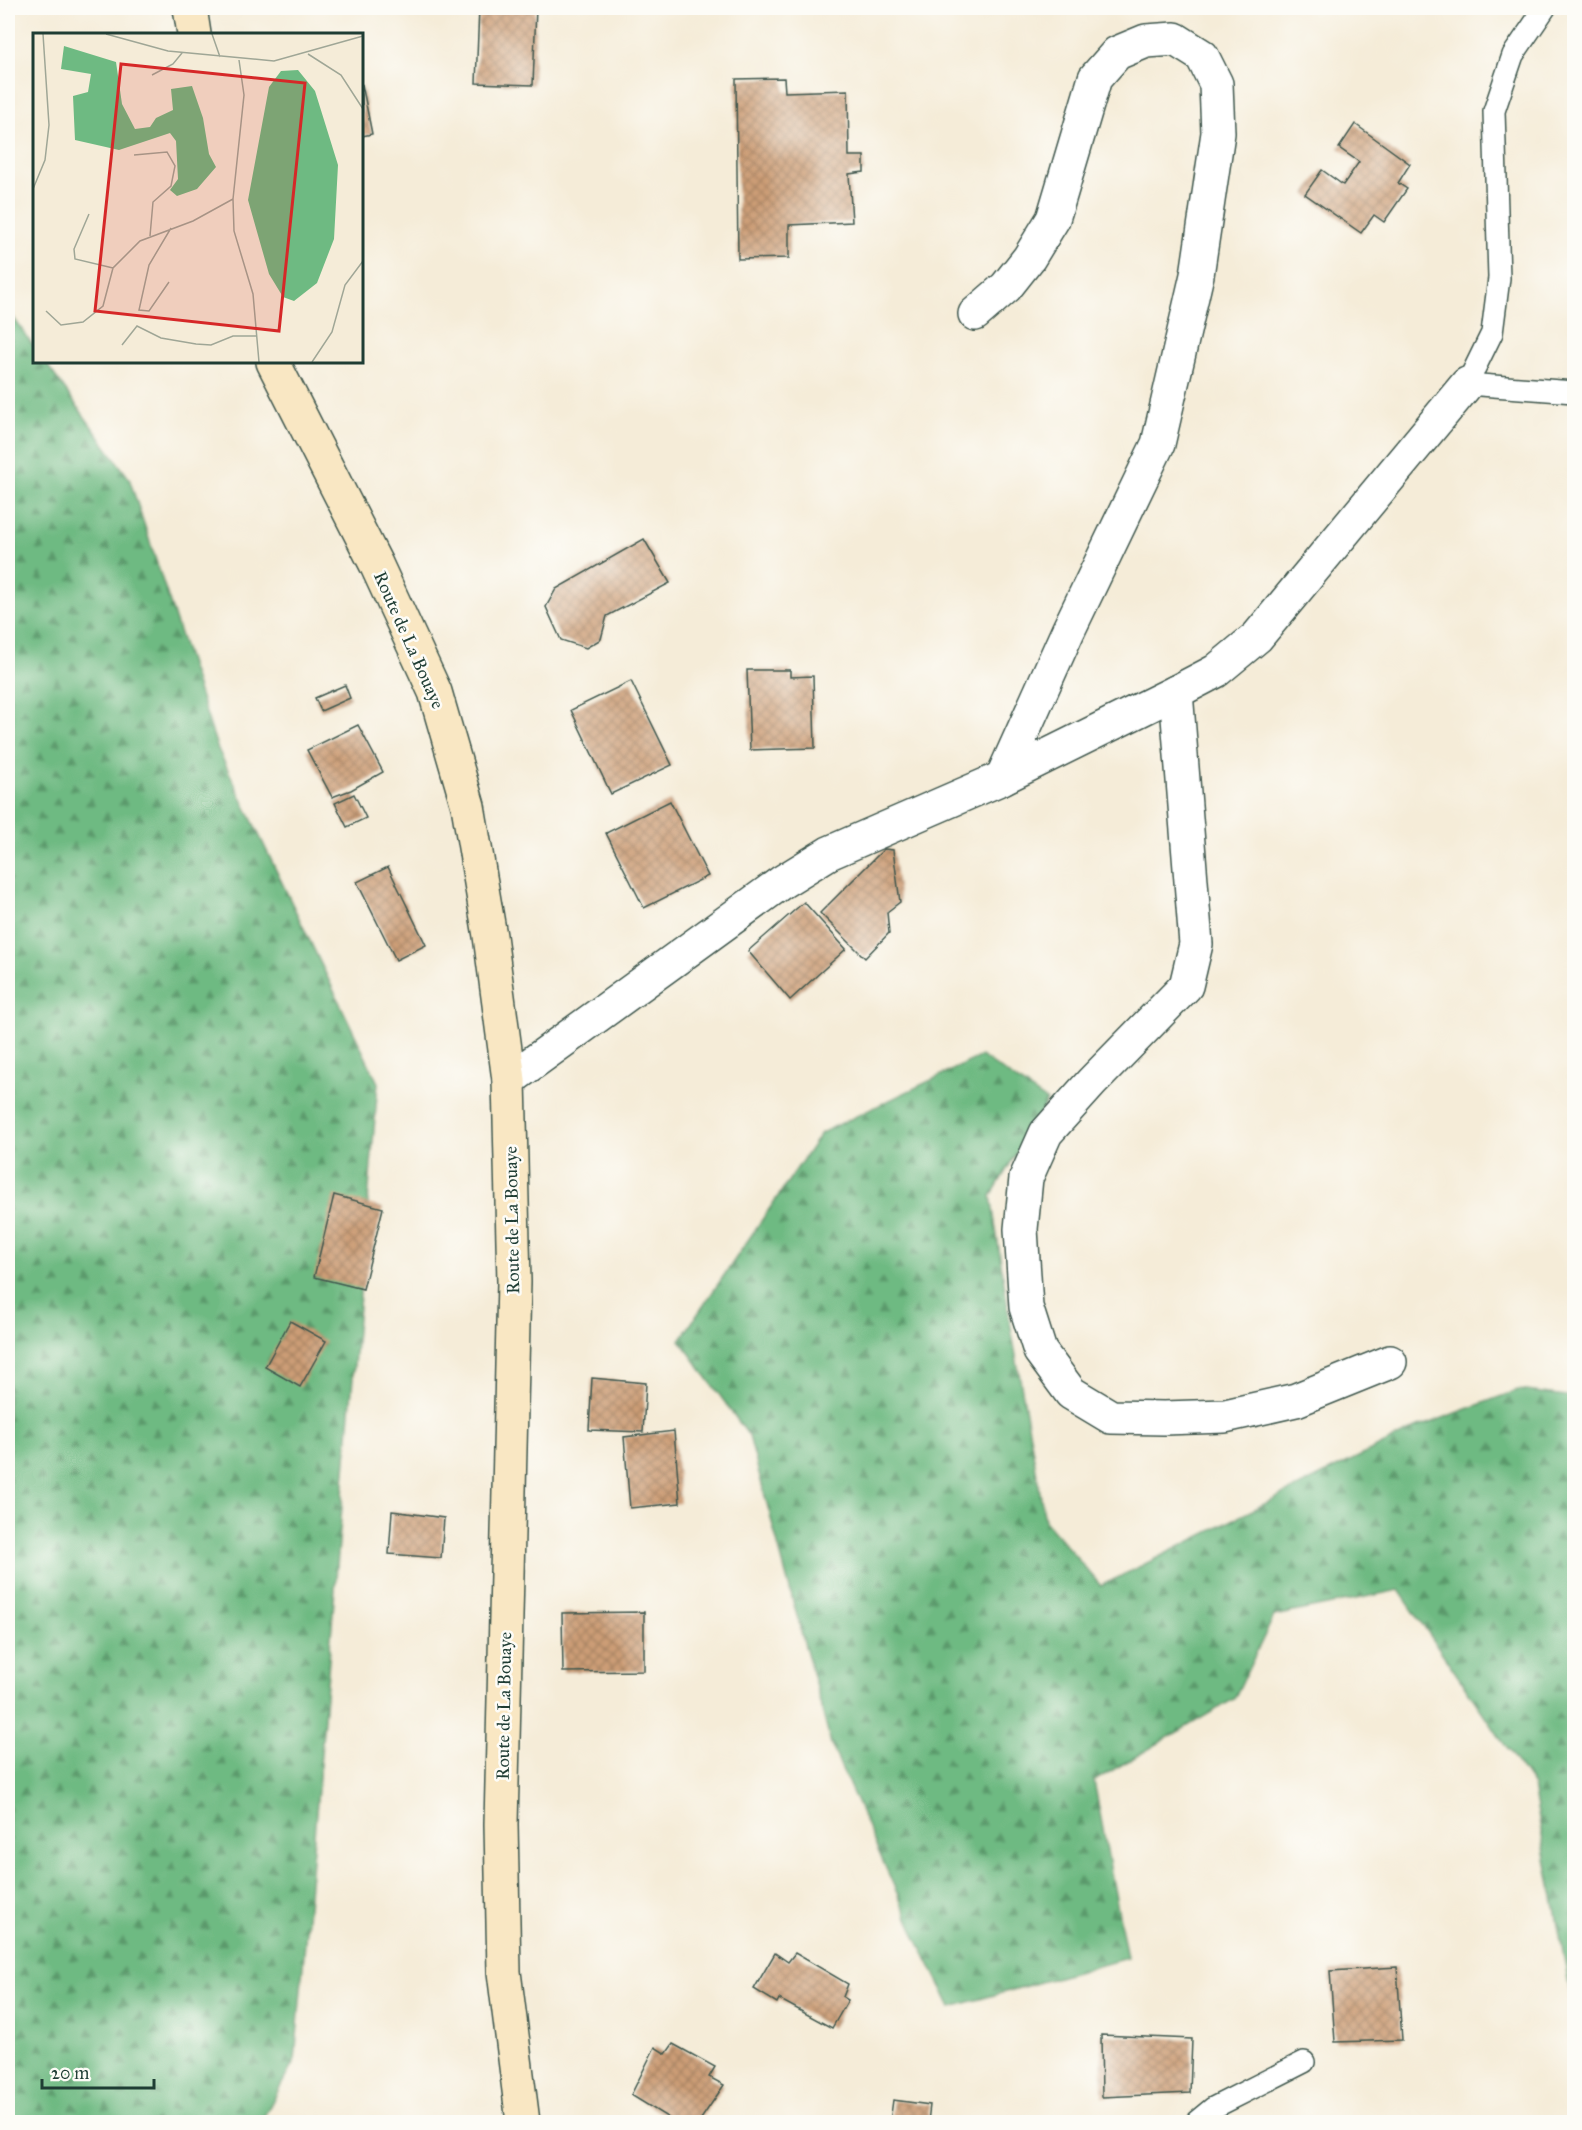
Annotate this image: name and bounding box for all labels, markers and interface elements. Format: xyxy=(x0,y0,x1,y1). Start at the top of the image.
inset map xyxy=(33,33,363,363)
street label: Route de La Bouaye xyxy=(369,568,449,712)
street label: Route de La Bouaye xyxy=(500,1146,524,1294)
street label: Route de La Bouaye xyxy=(492,1632,516,1780)
scale bar xyxy=(42,2052,154,2090)
text: 20 m xyxy=(51,2062,89,2084)

